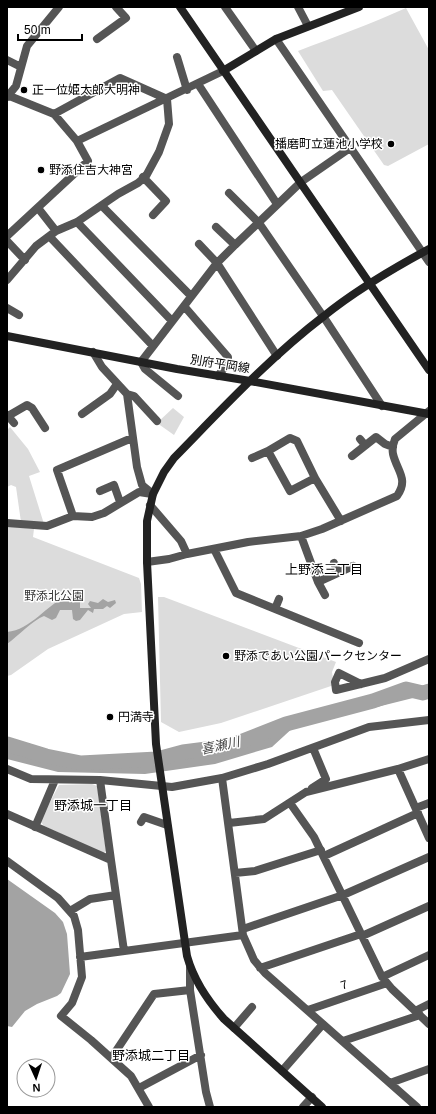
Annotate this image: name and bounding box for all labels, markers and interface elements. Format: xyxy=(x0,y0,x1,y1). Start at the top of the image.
scale bar xyxy=(18,16,82,42)
text: 50 m xyxy=(24,23,51,37)
place label: 正一位姫太郎大明神 xyxy=(32,83,140,97)
marker: 正一位姫太郎大明神 xyxy=(19,85,29,95)
place label: 播磨町立蓮池小学校 xyxy=(275,137,383,151)
marker: 播磨町立蓮池小学校 xyxy=(386,139,396,149)
place label: 野添住吉大神宮 xyxy=(49,163,133,177)
marker: 野添住吉大神宮 xyxy=(36,165,46,175)
street label: 別府平岡線 xyxy=(189,352,251,376)
district label: 上野添三丁目 xyxy=(285,562,363,577)
park label: 野添北公園 xyxy=(24,589,84,603)
place label: 野添であい公園パークセンター xyxy=(234,649,402,663)
marker: 野添であい公園パークセンター xyxy=(221,651,231,661)
place label: 円満寺 xyxy=(118,710,154,724)
marker: 円満寺 xyxy=(105,712,115,722)
water label: 喜瀬川 xyxy=(199,734,243,757)
district label: 野添城一丁目 xyxy=(54,798,132,813)
street label: 7 xyxy=(339,977,350,993)
district label: 野添城二丁目 xyxy=(112,1048,190,1063)
north arrow xyxy=(16,1058,56,1098)
text: N xyxy=(32,1082,41,1094)

